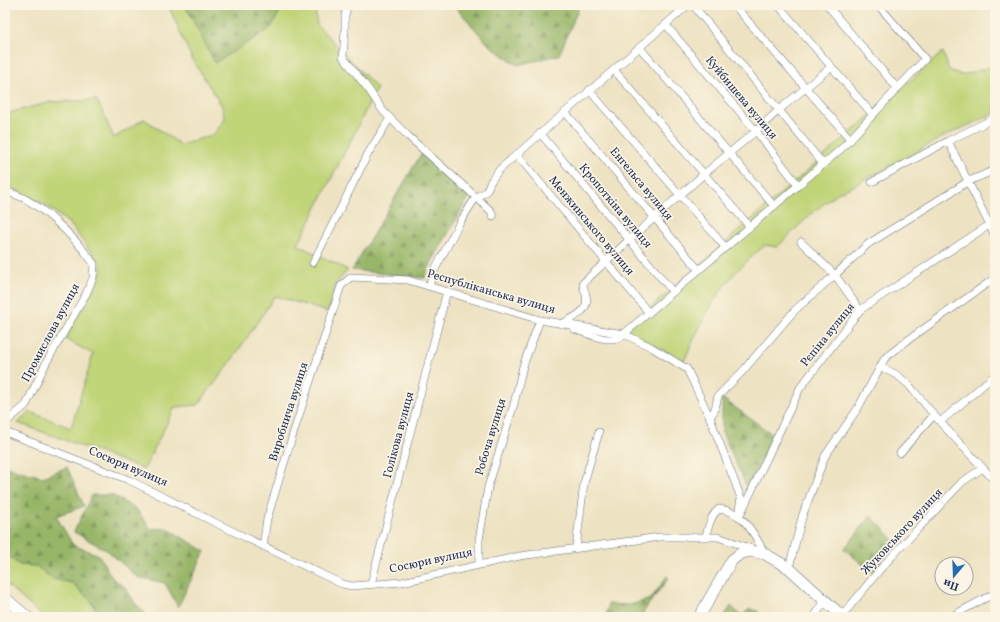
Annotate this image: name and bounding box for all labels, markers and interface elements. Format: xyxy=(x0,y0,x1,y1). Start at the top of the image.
street label: Куйбишева вулиця xyxy=(701,53,781,143)
street label: Енгельса вулиця xyxy=(606,144,676,224)
street label: Кропоткіна вулиця xyxy=(575,160,655,252)
street label: Менжинського вулиця xyxy=(545,173,637,279)
street label: Республіканська вулиця xyxy=(425,266,557,318)
street label: Промислова вулиця xyxy=(18,281,84,385)
street label: Рєпіна вулиця xyxy=(797,300,859,370)
street label: Виробнича вулиця xyxy=(265,360,313,464)
street label: Голікова вулиця xyxy=(380,390,418,480)
street label: Робоча вулиця xyxy=(472,396,510,478)
street label: Сосюри вулиця xyxy=(86,443,170,491)
street label: Жуковського вулиця xyxy=(858,485,946,579)
street label: Сосюри вулиця xyxy=(388,544,474,578)
north arrow xyxy=(934,556,974,596)
text: Пн xyxy=(941,574,961,594)

